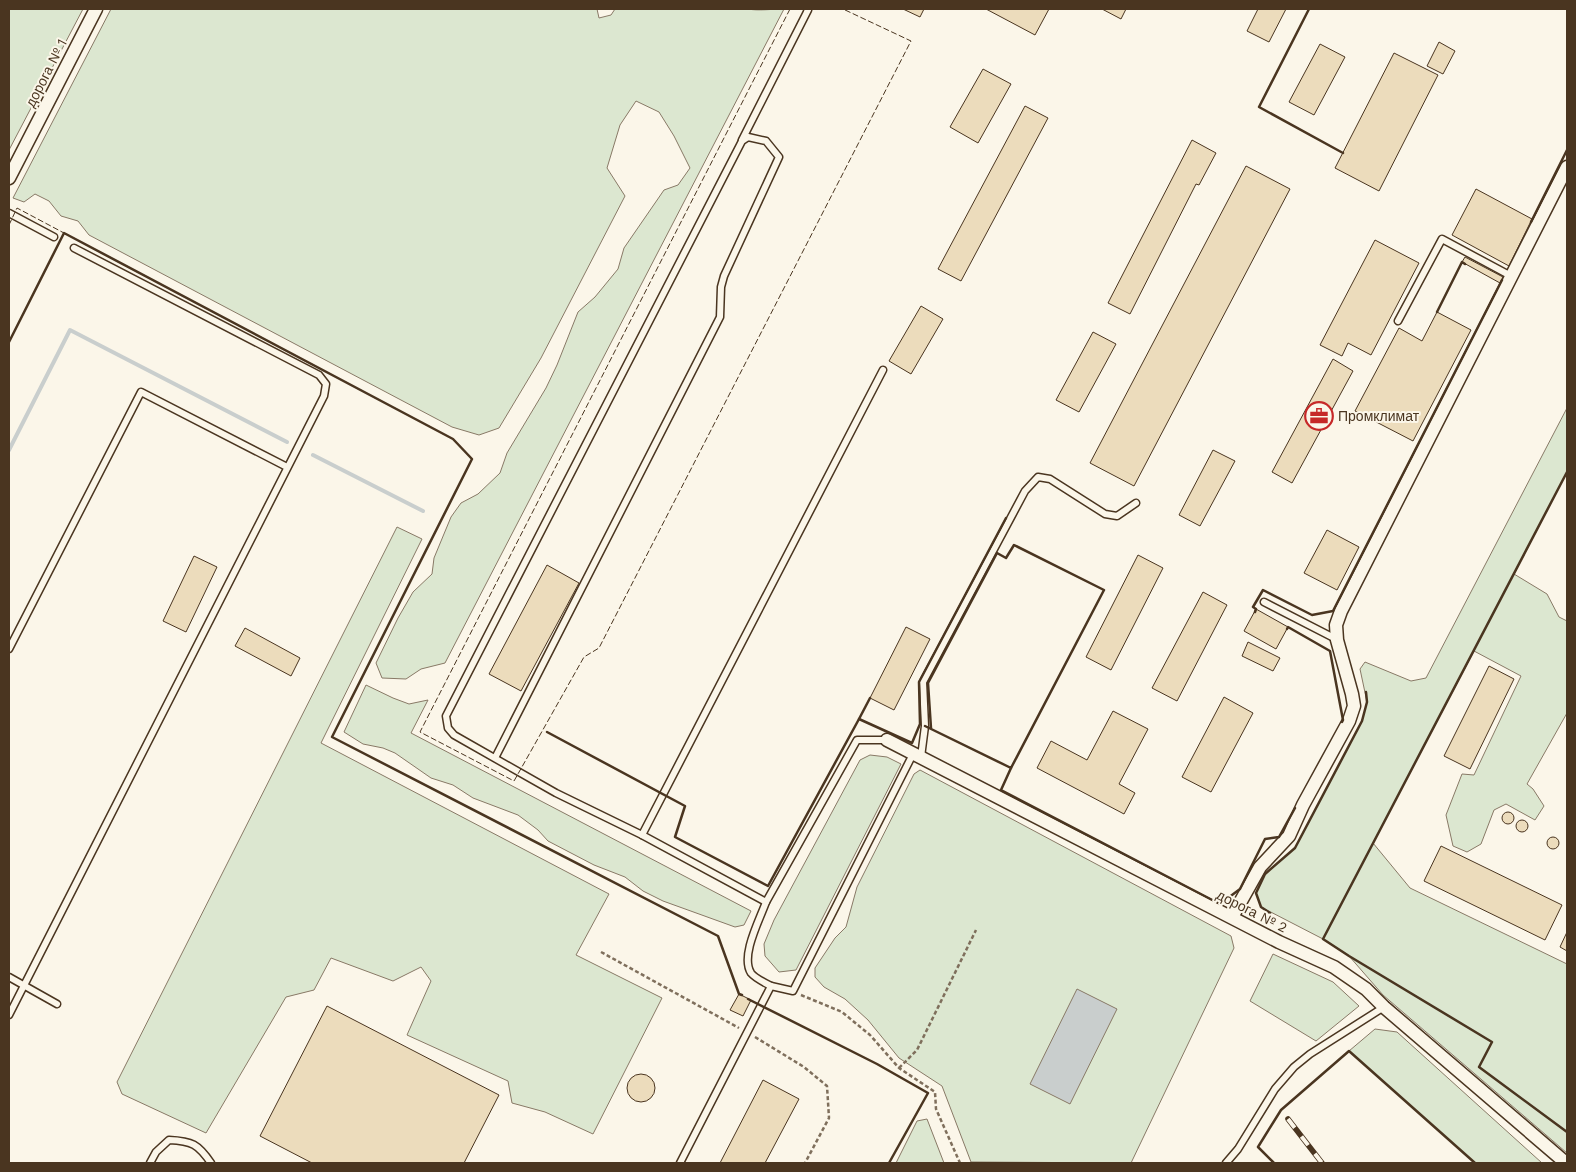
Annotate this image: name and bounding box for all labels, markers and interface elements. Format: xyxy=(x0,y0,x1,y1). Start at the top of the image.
street label: дорога № 1 xyxy=(22,36,70,110)
office icon: Промклимат xyxy=(1304,401,1334,431)
place label: Промклимат xyxy=(1338,408,1420,424)
street label: дорога № 2 xyxy=(1214,886,1290,936)

